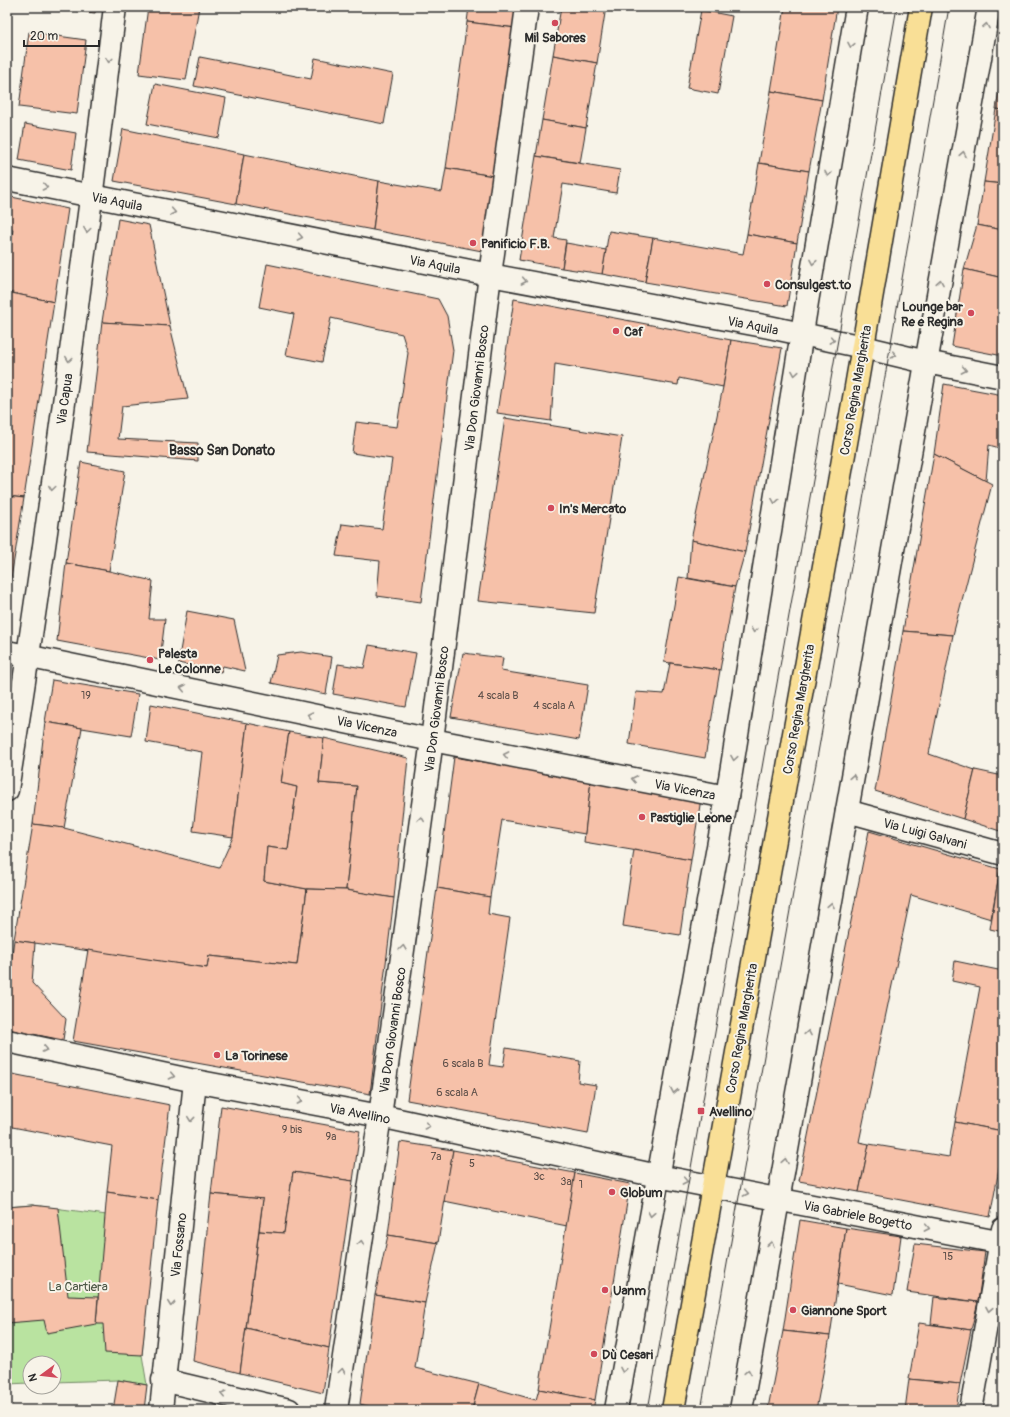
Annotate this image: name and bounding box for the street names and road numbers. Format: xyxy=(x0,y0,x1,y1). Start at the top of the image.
street label: Via Aquila xyxy=(90,189,144,215)
street label: Via Aquila xyxy=(408,252,462,278)
street label: Via Aquila xyxy=(726,313,780,339)
street label: Via Don Giovanni Bosco xyxy=(461,324,493,452)
street label: Corso Regina Margherita xyxy=(837,324,875,456)
street label: Via Capua xyxy=(53,372,77,426)
street label: Corso Regina Margherita xyxy=(780,643,818,775)
street label: Via Don Giovanni Bosco xyxy=(421,645,453,773)
street label: Via Vicenza xyxy=(335,713,399,741)
street label: Via Vicenza xyxy=(653,776,717,804)
street label: Via Luigi Galvani xyxy=(881,815,968,853)
street label: Corso Regina Margherita xyxy=(723,962,761,1094)
street label: Via Don Giovanni Bosco xyxy=(376,966,410,1094)
street label: Via Avellino xyxy=(328,1100,392,1128)
street label: Via Gabriele Bogetto xyxy=(802,1198,914,1234)
street label: Via Fossano xyxy=(168,1212,190,1278)

